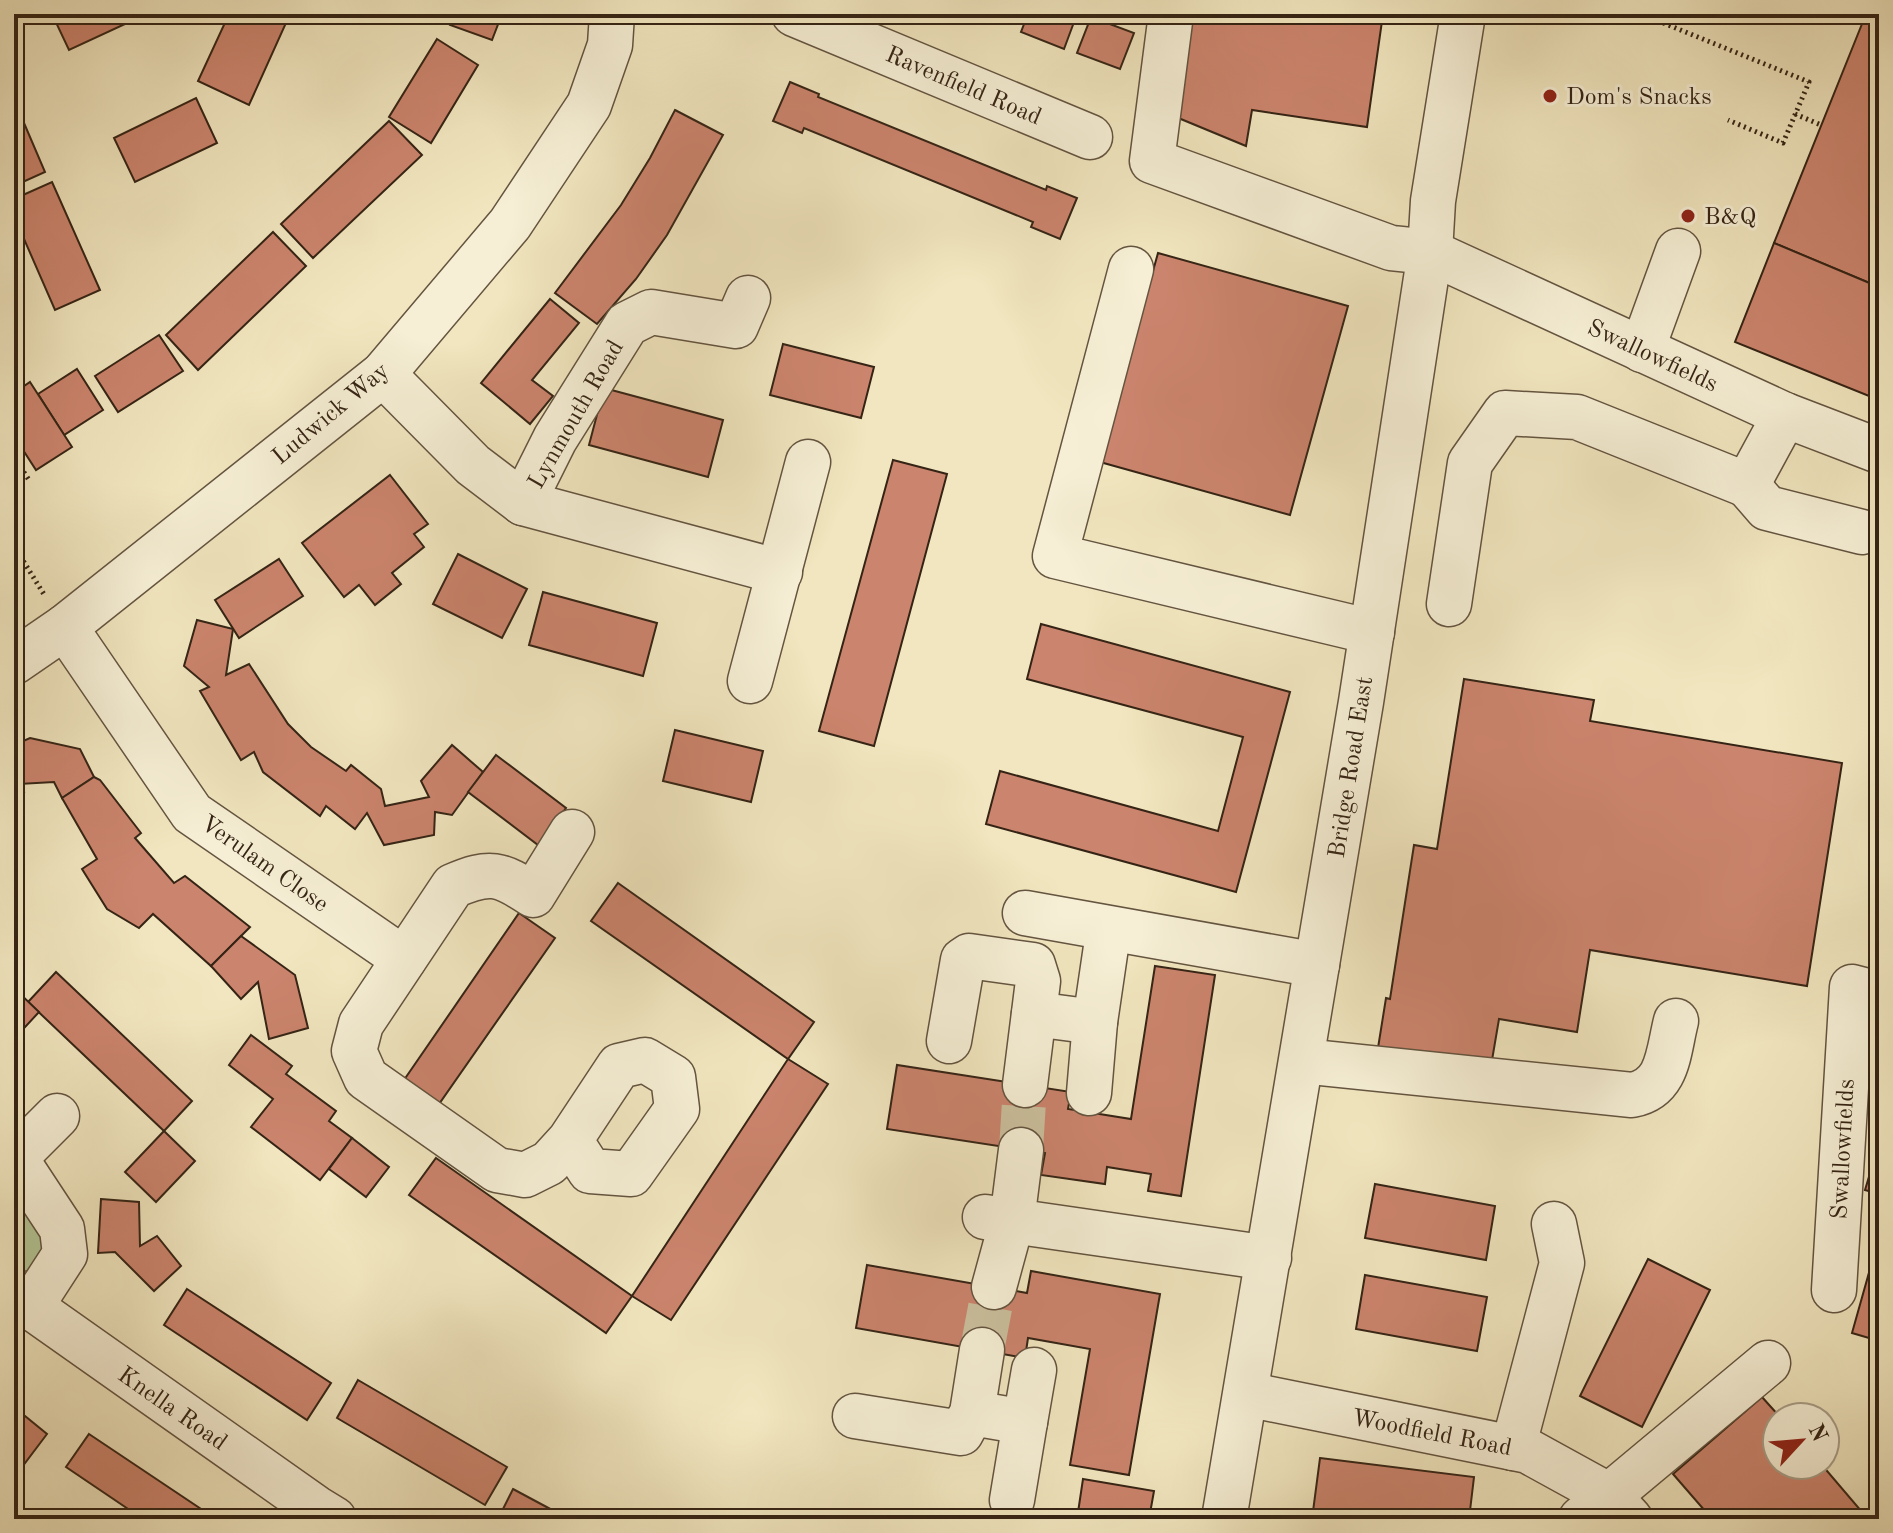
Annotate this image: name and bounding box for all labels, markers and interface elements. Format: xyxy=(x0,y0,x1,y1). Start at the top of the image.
street label: Ravenfield Road xyxy=(882,43,1045,130)
place label: Dom's Snacks xyxy=(1566,86,1712,110)
marker: Dom's Snacks xyxy=(1541,87,1559,105)
place label: B&Q xyxy=(1704,206,1756,230)
marker: B&Q xyxy=(1679,207,1697,225)
street label: Swallowfields xyxy=(1583,316,1721,397)
street label: Lynmouth Road xyxy=(525,337,629,493)
street label: Ludwick Way xyxy=(268,359,394,470)
street label: Bridge Road East xyxy=(1326,675,1378,860)
street label: Verulam Close xyxy=(196,812,332,917)
street label: Swallowfields xyxy=(1828,1078,1860,1220)
street label: Knella Road xyxy=(113,1363,231,1456)
north arrow xyxy=(1761,1401,1841,1481)
street label: Woodfield Road xyxy=(1350,1407,1514,1461)
text: N xyxy=(1804,1421,1831,1446)

